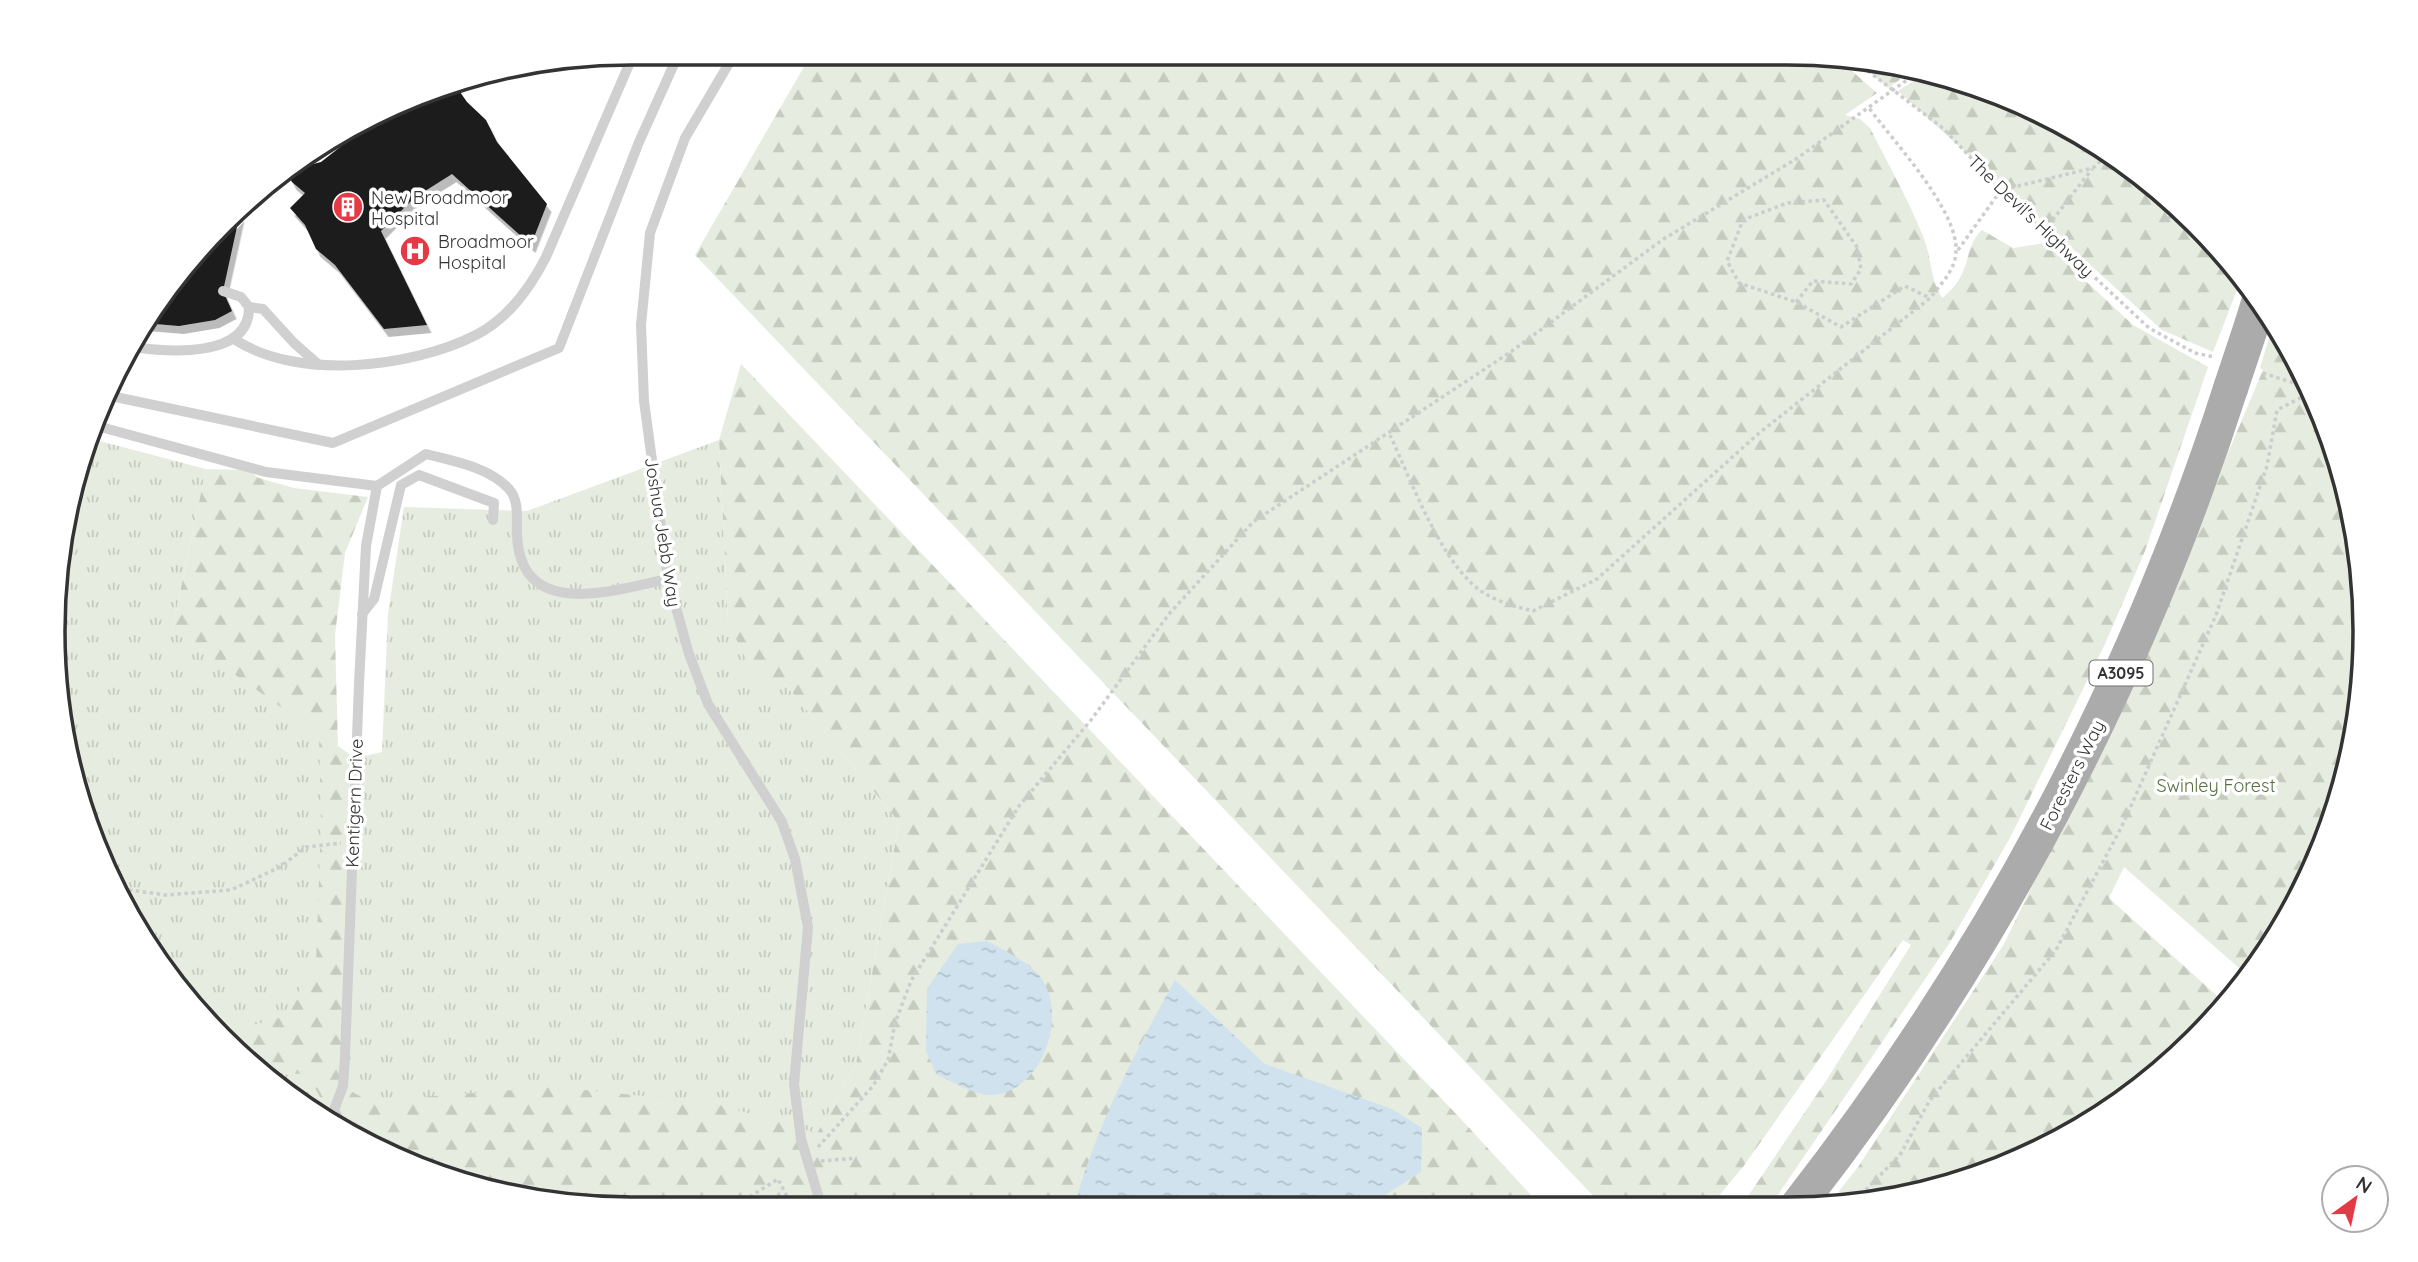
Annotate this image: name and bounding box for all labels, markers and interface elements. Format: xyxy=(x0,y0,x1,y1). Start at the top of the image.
street label: The Devil's Highway xyxy=(1963,150,2099,282)
place label: New Broadmoor Hospital xyxy=(371,186,509,230)
building icon: New Broadmoor Hospital xyxy=(331,190,365,224)
place label: Broadmoor Hospital xyxy=(438,230,534,274)
hospital icon: Broadmoor Hospital xyxy=(398,234,432,268)
street label: Joshua Jebb Way xyxy=(640,455,686,609)
road number: A3095 xyxy=(2090,660,2152,686)
street label: Foresters Way xyxy=(2034,716,2110,834)
street label: Kentigern Drive xyxy=(340,738,368,868)
park label: Swinley Forest xyxy=(2156,774,2276,797)
north arrow xyxy=(2320,1164,2390,1234)
text: N xyxy=(2352,1171,2377,1199)

